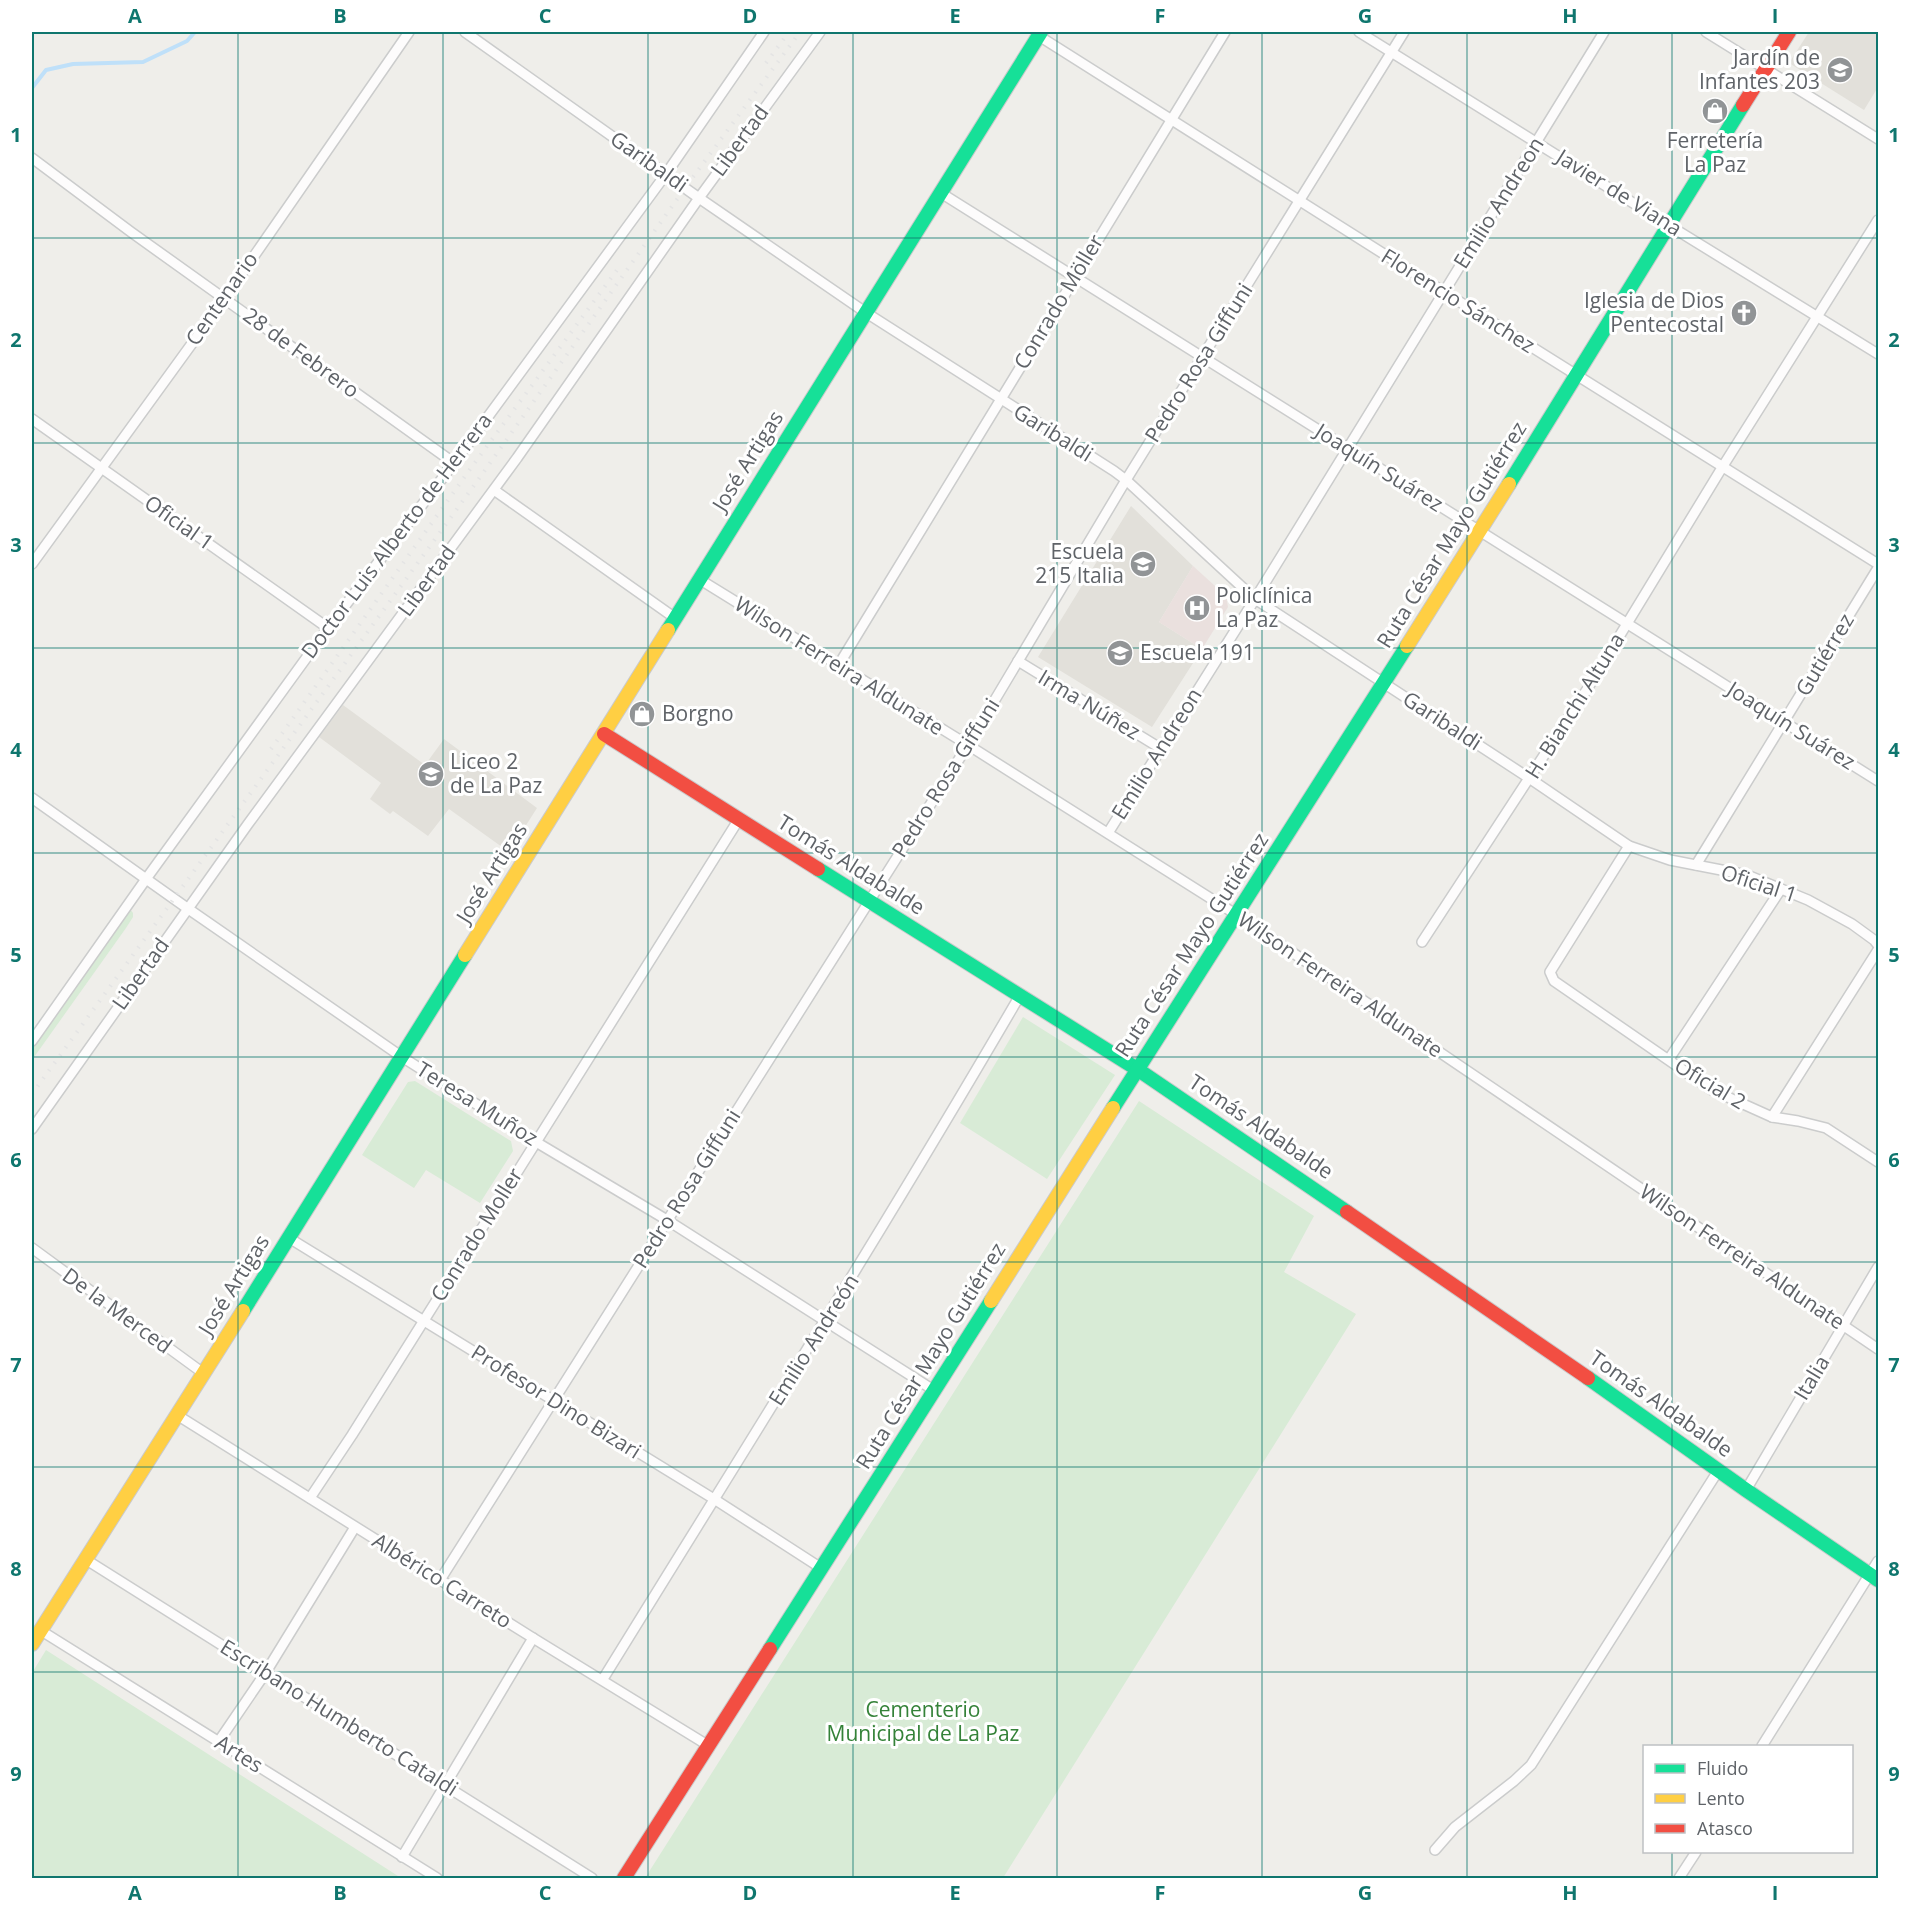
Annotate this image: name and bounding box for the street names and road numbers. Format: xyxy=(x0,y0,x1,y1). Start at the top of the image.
street label: Libertad xyxy=(704,99,774,182)
street label: Garibaldi xyxy=(605,124,694,198)
street label: Emilio Andreon xyxy=(1447,131,1550,273)
street label: Javier de Viana xyxy=(1550,141,1688,242)
street label: Conrado Möller xyxy=(1007,229,1110,374)
street label: Florencio Sánchez xyxy=(1376,242,1541,359)
street label: Centenario xyxy=(179,246,264,351)
street label: Pedro Rosa Giffuni xyxy=(1138,278,1258,447)
street label: 28 de Febrero xyxy=(238,301,365,404)
street label: Garibaldi xyxy=(1008,397,1099,468)
street label: José Artigas xyxy=(704,405,789,518)
street label: Doctor Luis Alberto de Herrera xyxy=(295,407,498,664)
street label: Joaquín Suárez xyxy=(1309,416,1449,518)
street label: Ruta César Mayo Gutiérrez xyxy=(1370,416,1532,653)
street label: Oficial 1 xyxy=(139,488,220,556)
street label: Libertad xyxy=(391,539,461,622)
street label: Wilson Ferreira Aldunate xyxy=(730,589,949,741)
street label: Gutiérrez xyxy=(1789,608,1860,701)
street label: H. Bianchi Altuna xyxy=(1518,627,1630,784)
street label: Irma Núñez xyxy=(1033,663,1146,746)
street label: Joaquín Suárez xyxy=(1721,674,1861,776)
street label: Emilio Andreon xyxy=(1105,682,1208,824)
street label: Garibaldi xyxy=(1398,684,1487,756)
street label: Pedro Rosa Giffuni xyxy=(885,693,1005,862)
street label: Tomás Aldabalde xyxy=(773,808,930,921)
street label: José Artigas xyxy=(448,817,533,930)
street label: Ruta César Mayo Gutiérrez xyxy=(1108,827,1274,1062)
street label: Oficial 1 xyxy=(1718,858,1801,908)
street label: Wilson Ferreira Aldunate xyxy=(1233,905,1449,1063)
street label: Libertad xyxy=(105,932,175,1015)
street label: Oficial 2 xyxy=(1670,1051,1751,1115)
street label: Teresa Muñoz xyxy=(412,1055,544,1152)
street label: Tomás Aldabalde xyxy=(1184,1068,1339,1185)
street label: Pedro Rosa Giffuni xyxy=(626,1104,746,1273)
street label: Conrado Moller xyxy=(424,1162,529,1307)
street label: Wilson Ferreira Aldunate xyxy=(1635,1177,1851,1335)
street label: José Artigas xyxy=(190,1229,275,1342)
street label: Ruta César Mayo Gutiérrez xyxy=(849,1237,1011,1474)
street label: De la Merced xyxy=(57,1261,178,1359)
street label: Emilio Andreón xyxy=(762,1268,865,1410)
street label: Profesor Dino Bizari xyxy=(466,1338,647,1465)
street label: Tomás Aldabalde xyxy=(1585,1343,1739,1463)
street label: Italia xyxy=(1787,1350,1835,1405)
street label: Albérico Carreto xyxy=(368,1526,517,1634)
street label: Escribano Humberto Cataldi xyxy=(215,1632,464,1802)
street label: Artes xyxy=(210,1728,269,1779)

